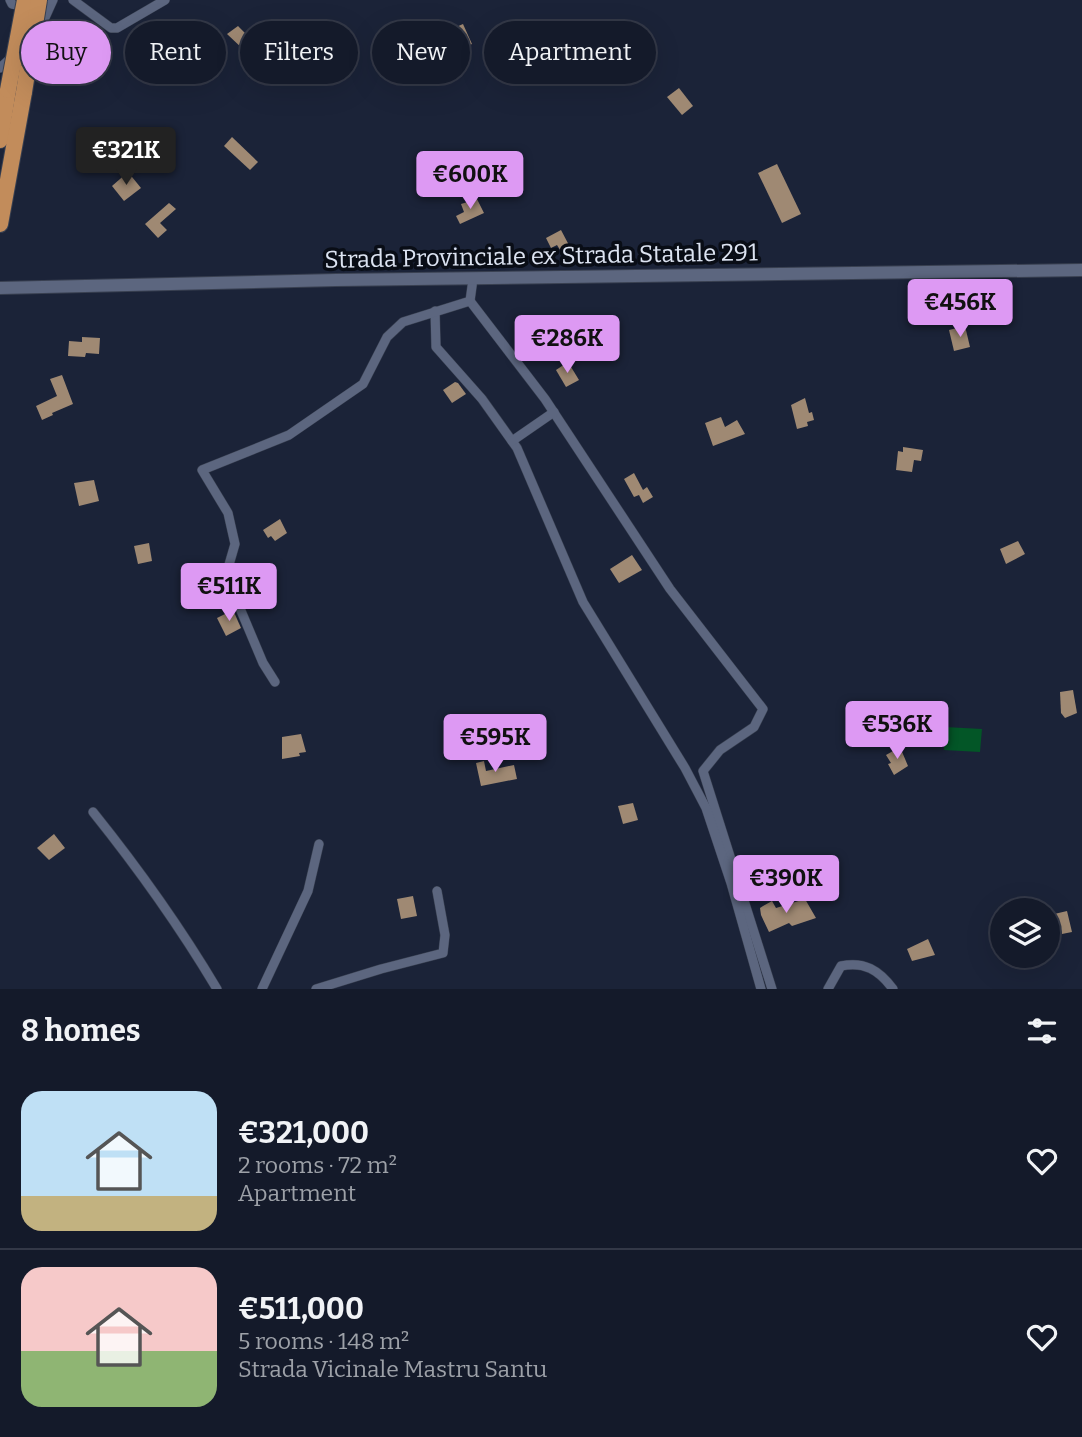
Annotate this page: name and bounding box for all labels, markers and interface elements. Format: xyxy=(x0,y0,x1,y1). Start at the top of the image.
chip: Buy xyxy=(21,21,111,84)
chip: Rent xyxy=(125,21,226,84)
chip: Filters xyxy=(240,21,358,84)
chip: New xyxy=(372,21,470,84)
chip: Apartment xyxy=(484,21,656,84)
pin: €321K xyxy=(77,128,175,187)
text: €321K xyxy=(92,136,160,164)
pin: €600K xyxy=(421,152,519,211)
text: €600K xyxy=(432,160,508,188)
street label: Strada Provinciale ex Strada Statale 291 xyxy=(324,238,758,274)
pin: €456K xyxy=(911,280,1009,339)
text: €456K xyxy=(924,288,996,316)
pin: €286K xyxy=(518,316,616,375)
text: €286K xyxy=(531,324,603,352)
pin: €511K xyxy=(180,564,278,623)
text: €511K xyxy=(197,572,261,600)
pin: €536K xyxy=(848,702,946,761)
text: €536K xyxy=(861,710,933,738)
pin: €595K xyxy=(446,714,544,774)
text: €595K xyxy=(460,723,530,751)
pin: €390K xyxy=(737,856,835,915)
text: €390K xyxy=(749,864,823,892)
map controls xyxy=(990,898,1060,968)
button: layers xyxy=(990,898,1060,968)
icon: filters xyxy=(1023,1012,1061,1050)
text: 8 homes xyxy=(21,1013,141,1049)
text: €321,000 xyxy=(238,1115,369,1151)
icon: home xyxy=(77,1119,161,1203)
icon: heart xyxy=(1023,1142,1061,1180)
text: 2 rooms · 72 m² xyxy=(238,1151,397,1179)
text: Apartment xyxy=(238,1179,356,1207)
text: €511,000 xyxy=(238,1291,364,1327)
icon: home xyxy=(77,1295,161,1379)
icon: heart xyxy=(1023,1318,1061,1356)
text: 5 rooms · 148 m² xyxy=(238,1327,409,1355)
text: Strada Vicinale Mastru Santu xyxy=(238,1355,547,1383)

